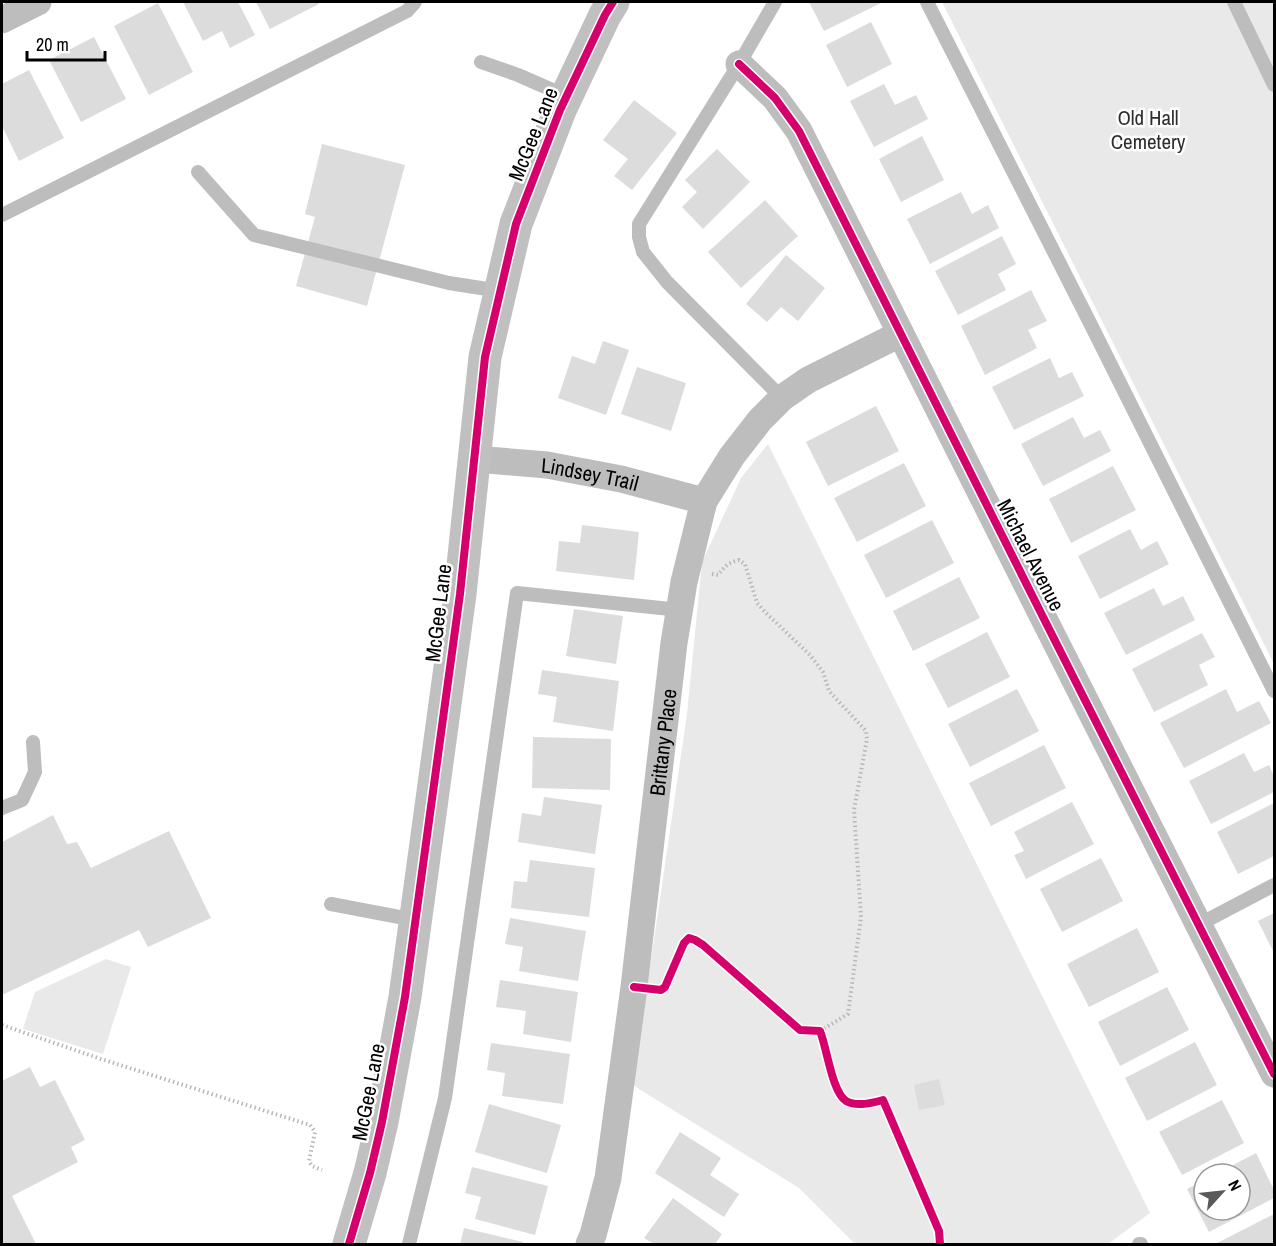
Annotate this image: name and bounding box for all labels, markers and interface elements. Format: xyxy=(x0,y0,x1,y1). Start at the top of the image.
scale bar xyxy=(27,24,105,62)
text: 20 m xyxy=(36,32,69,57)
street label: McGee Lane xyxy=(501,83,565,185)
park label: Old Hall Cemetery xyxy=(1111,103,1186,156)
street label: Lindsey Trail xyxy=(540,450,642,498)
street label: Michael Avenue xyxy=(990,494,1072,616)
street label: McGee Lane xyxy=(418,562,458,664)
street label: Brittany Place xyxy=(642,687,683,797)
street label: McGee Lane xyxy=(344,1041,392,1143)
north arrow xyxy=(1192,1162,1252,1222)
text: N xyxy=(1223,1176,1247,1194)

